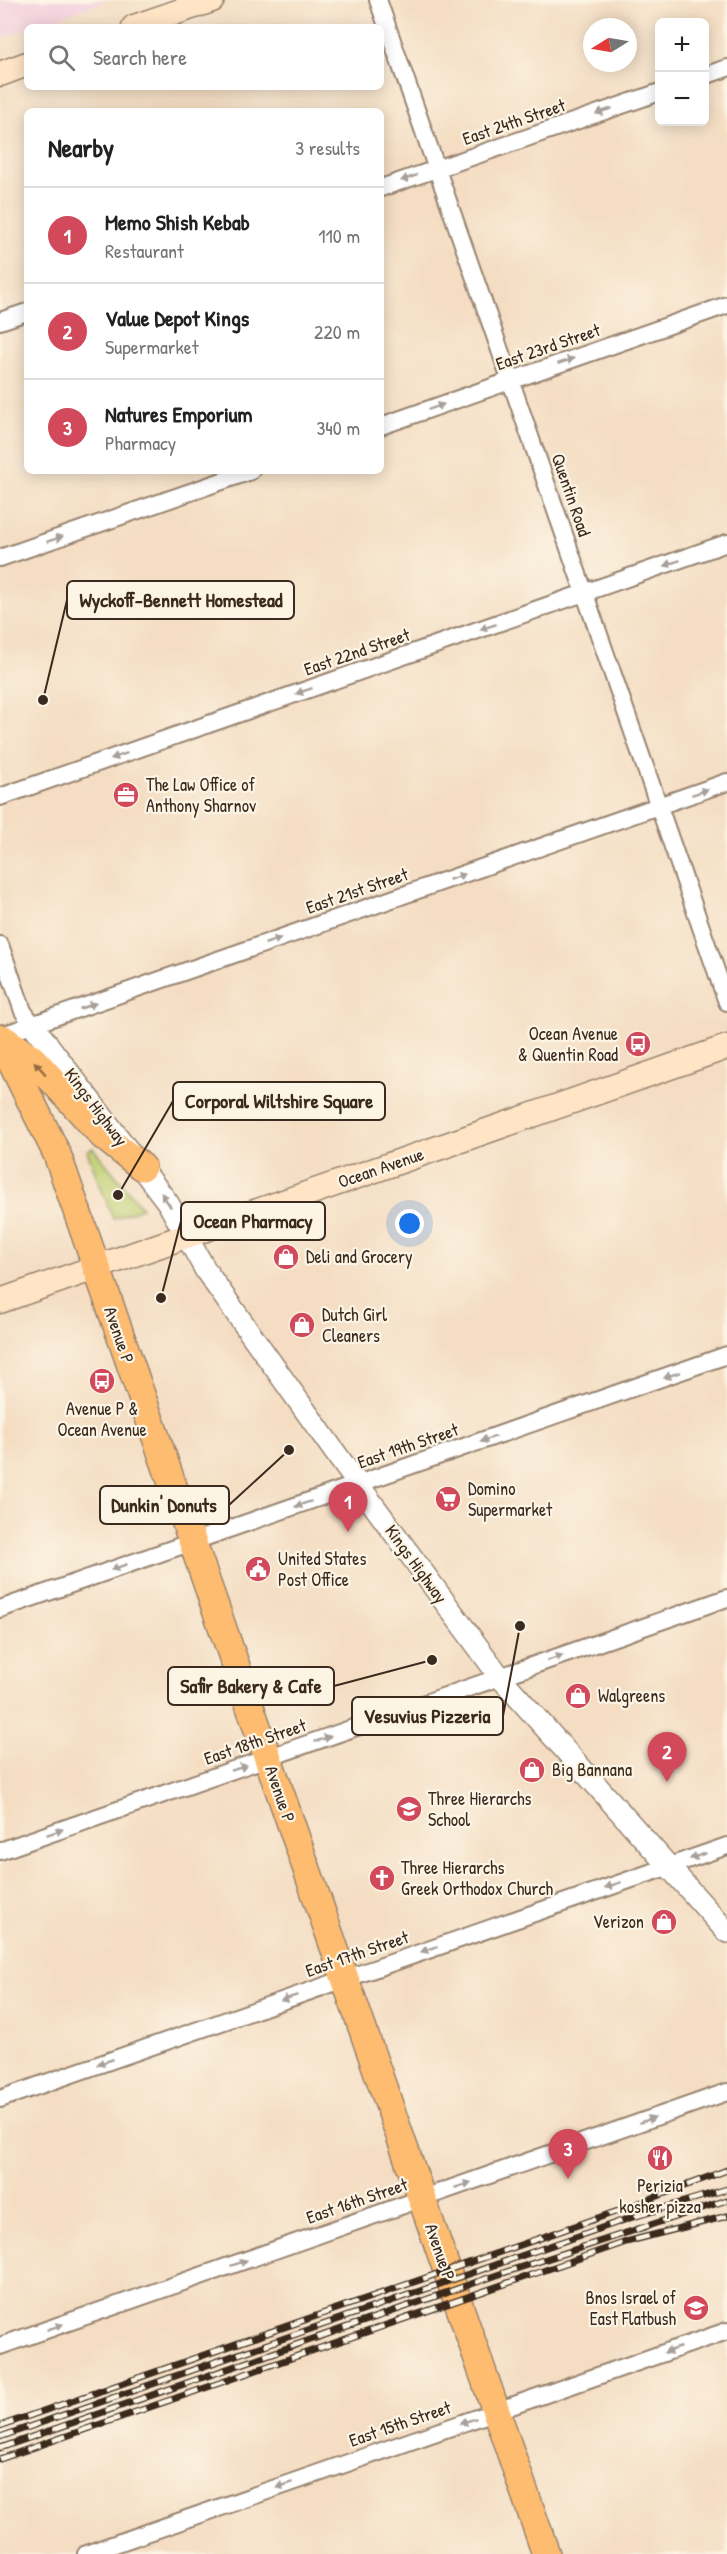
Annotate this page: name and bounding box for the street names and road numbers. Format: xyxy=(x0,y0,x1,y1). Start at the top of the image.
street label: East 24th Street xyxy=(459,92,569,151)
street label: East 23rd Street xyxy=(492,317,604,376)
street label: Quentin Road xyxy=(546,450,597,540)
street label: East 22nd Street xyxy=(301,621,414,681)
street label: East 21st Street xyxy=(302,861,412,920)
street label: Kings Highway xyxy=(59,1063,134,1151)
street label: Ocean Avenue xyxy=(335,1141,427,1194)
street label: Avenue P xyxy=(98,1303,141,1367)
street label: East 19th Street xyxy=(354,1416,462,1474)
street label: Kings Highway xyxy=(379,1519,454,1608)
street label: East 18th Street xyxy=(200,1712,310,1771)
street label: Avenue P xyxy=(259,1762,302,1826)
street label: East 17th Street xyxy=(302,1924,412,1983)
street label: East 16th Street xyxy=(303,2171,412,2230)
street label: Avenue P xyxy=(419,2220,462,2284)
street label: East 15th Street xyxy=(346,2394,455,2453)

